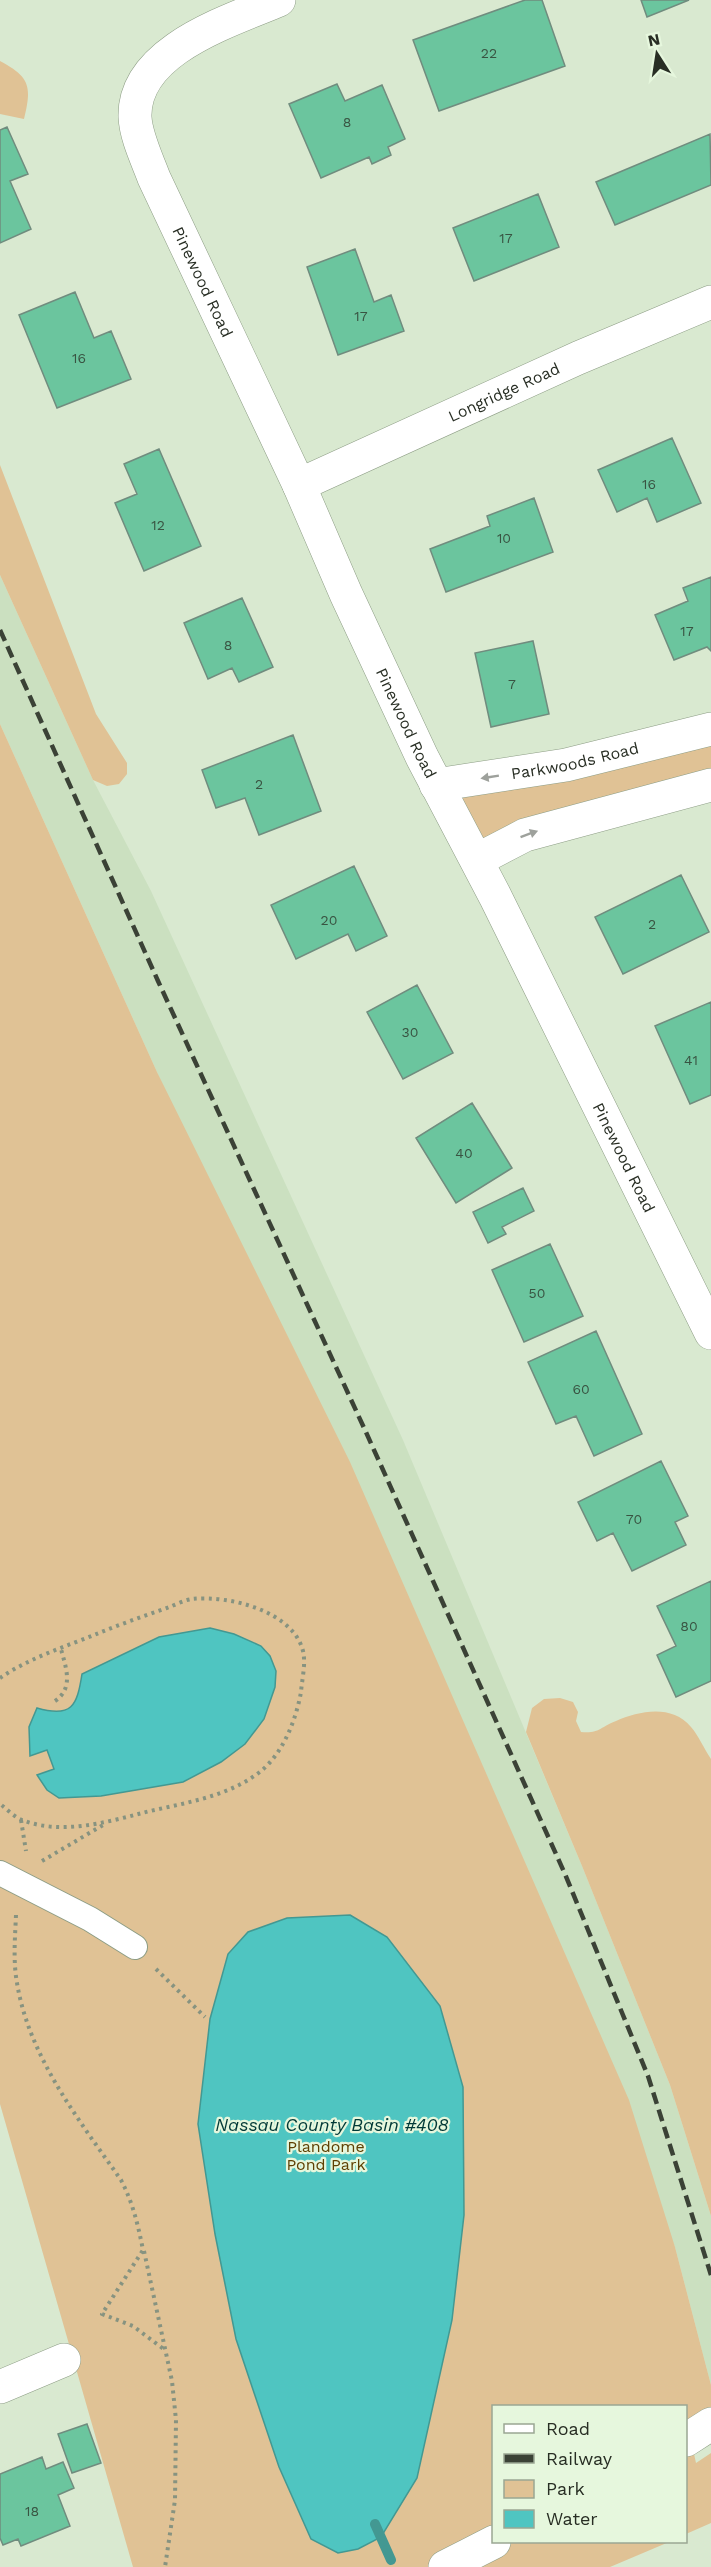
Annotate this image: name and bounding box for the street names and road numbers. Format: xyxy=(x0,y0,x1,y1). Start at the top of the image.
street label: Pinewood Road xyxy=(169,223,237,340)
street label: Longridge Road xyxy=(445,358,563,425)
street label: Pinewood Road xyxy=(372,665,441,781)
street label: Parkwoods Road xyxy=(510,738,640,783)
street label: Pinewood Road xyxy=(589,1099,659,1215)

